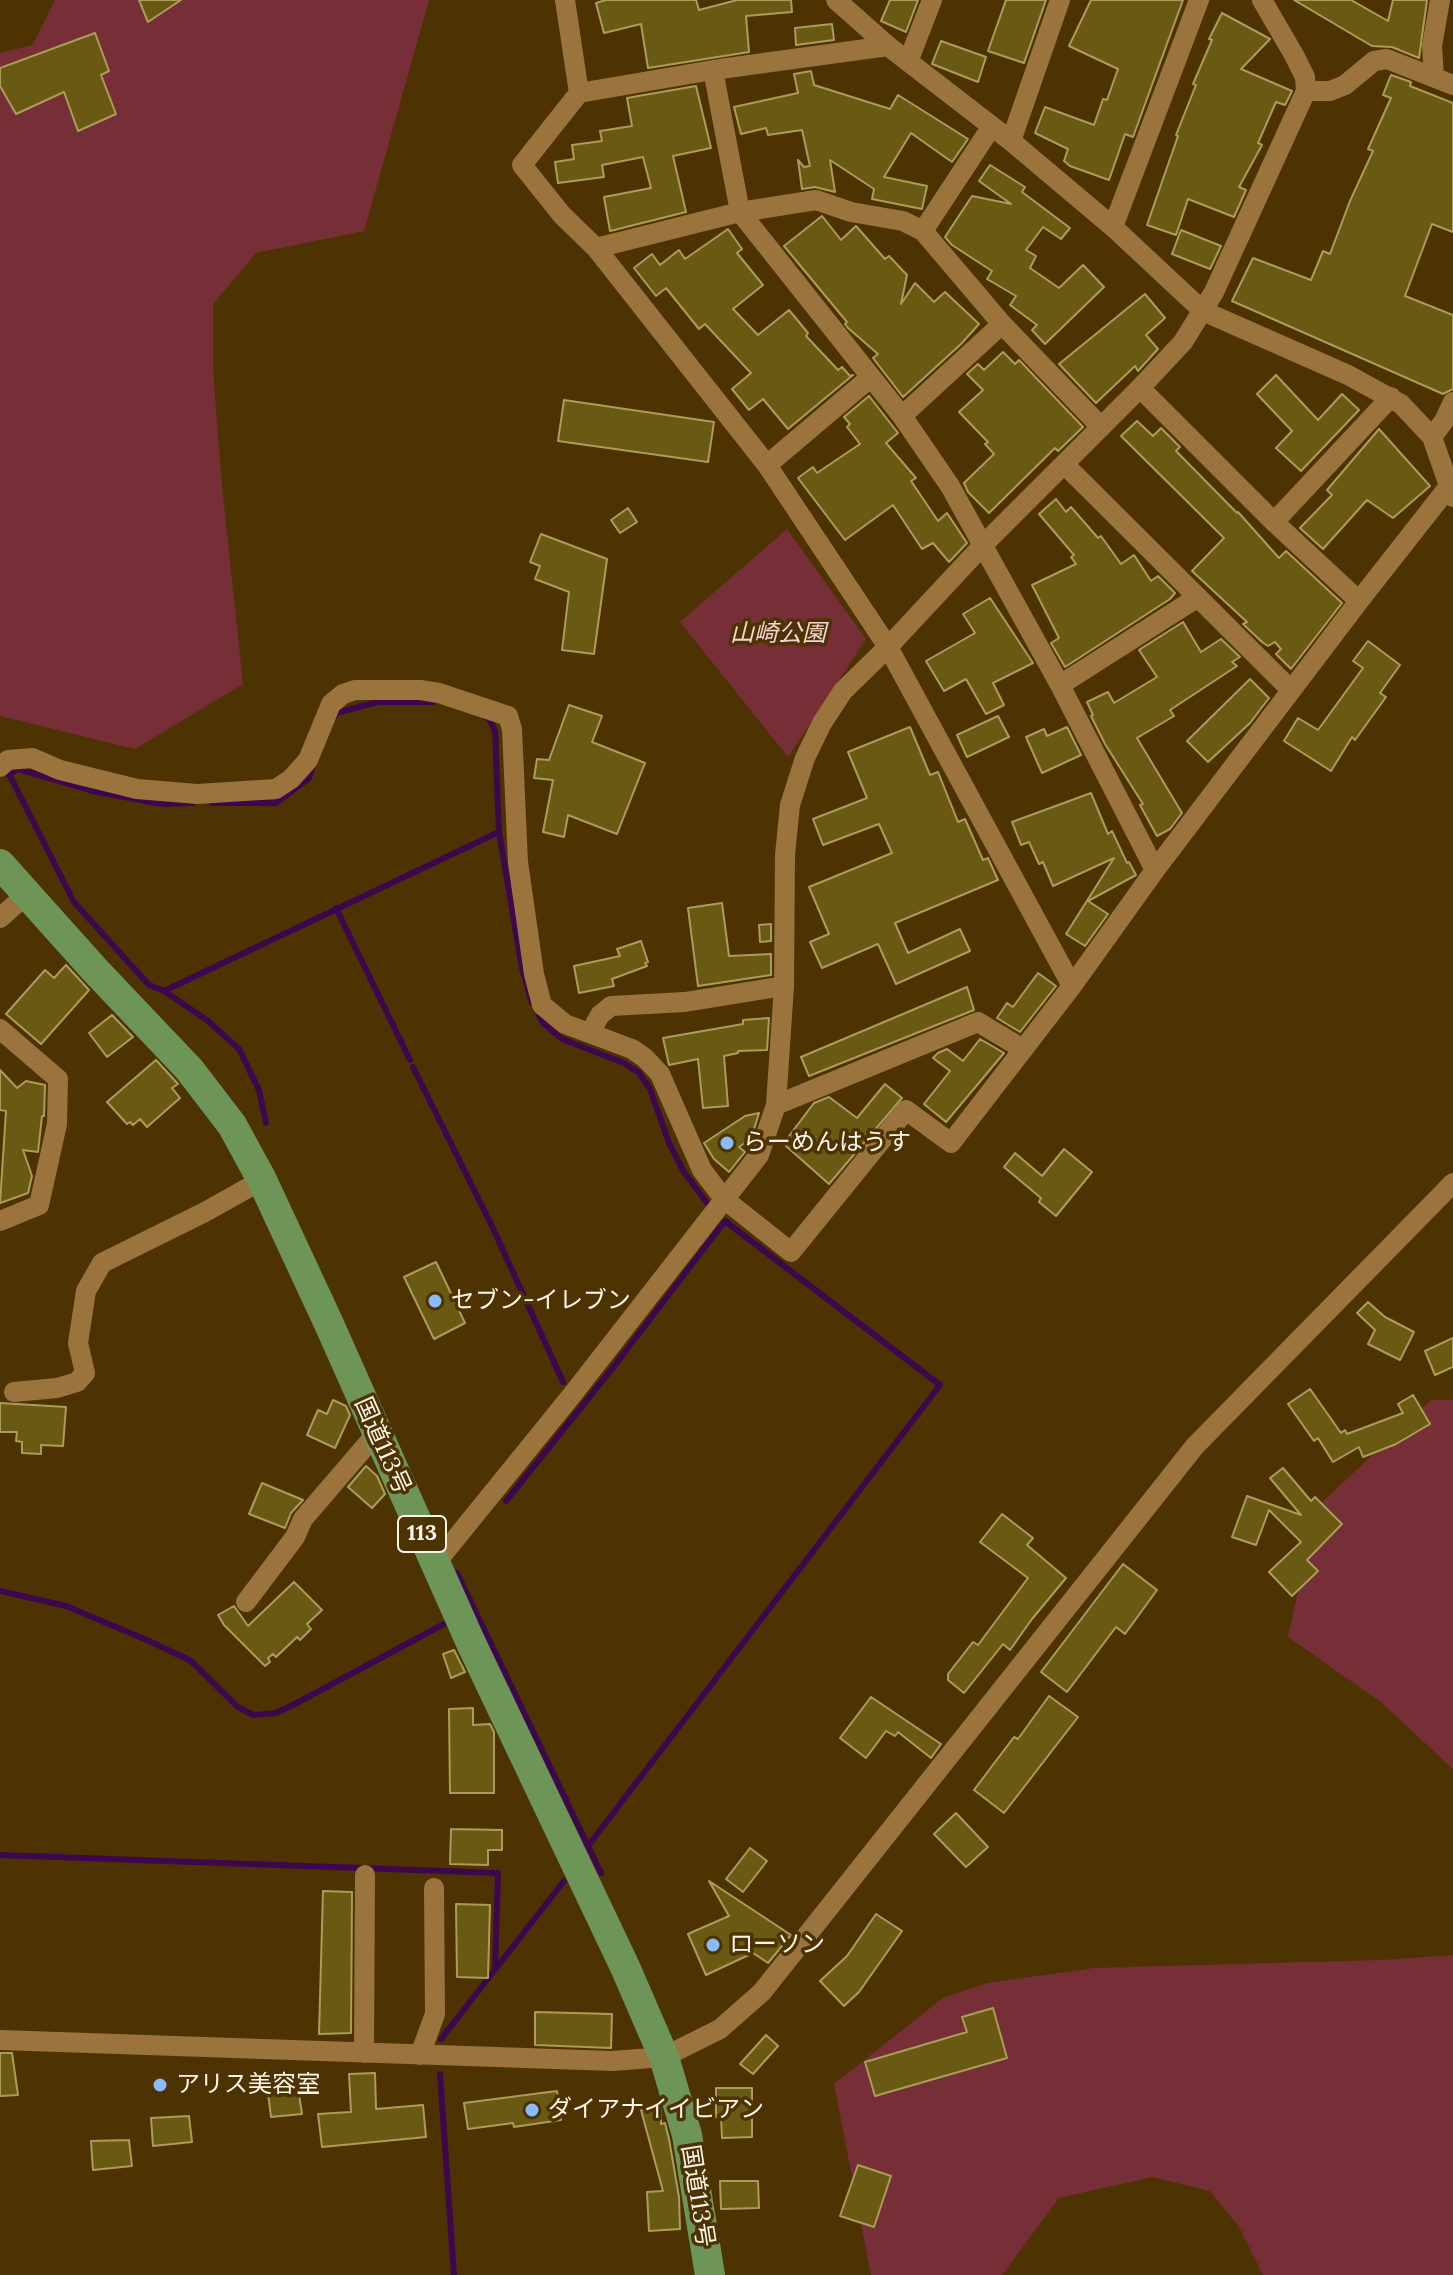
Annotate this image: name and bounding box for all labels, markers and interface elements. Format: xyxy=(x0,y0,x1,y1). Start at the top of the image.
park label: 山崎公園 xyxy=(730,620,826,648)
place label: らーめんはうす xyxy=(743,1129,911,1157)
marker: らーめんはうす xyxy=(718,1134,736,1152)
place label: セブン-イレブン xyxy=(451,1287,631,1315)
marker: セブン-イレブン xyxy=(426,1292,444,1310)
street label: 国道113号 xyxy=(348,1393,416,1499)
road number: 113 xyxy=(398,1516,446,1552)
place label: ローソン xyxy=(729,1931,825,1959)
marker: ローソン xyxy=(704,1936,722,1954)
place label: アリス美容室 xyxy=(176,2071,320,2099)
marker: アリス美容室 xyxy=(151,2076,169,2094)
place label: ダイアナイイビアン xyxy=(548,2096,764,2124)
marker: ダイアナイイビアン xyxy=(523,2101,541,2119)
street label: 国道113号 xyxy=(675,2143,719,2249)

